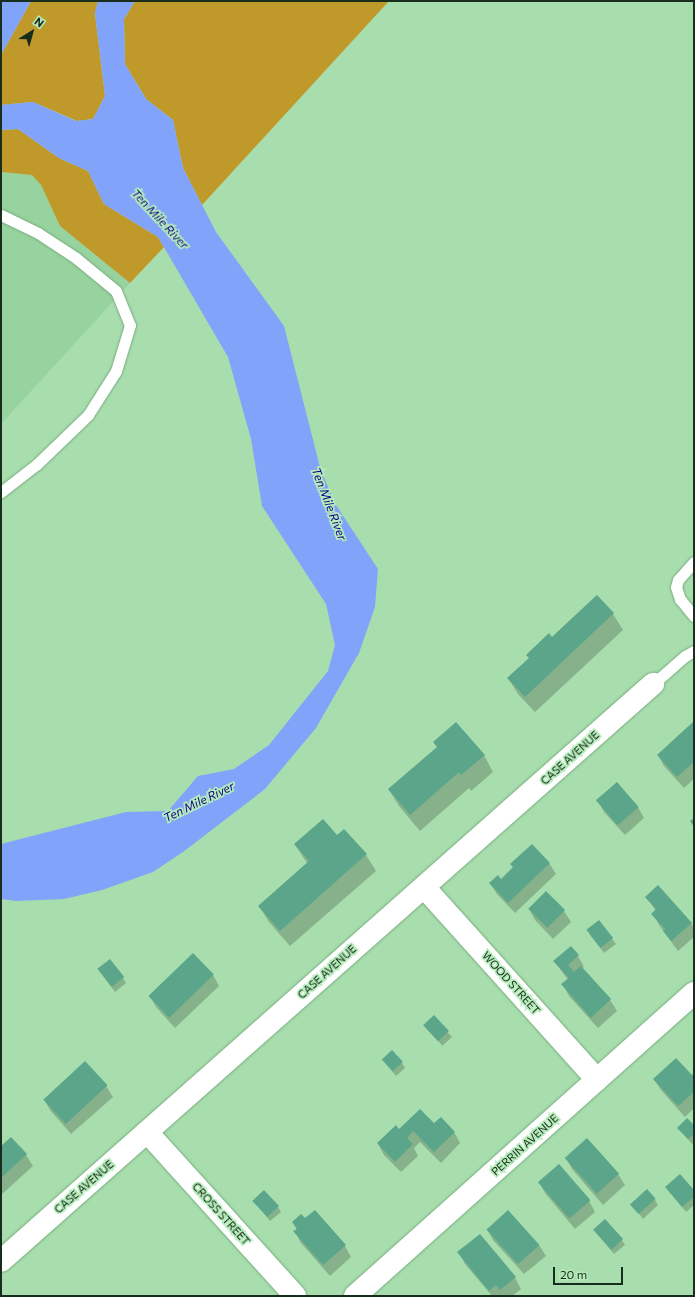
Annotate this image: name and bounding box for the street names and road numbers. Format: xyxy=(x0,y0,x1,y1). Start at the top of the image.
street label: CASE AVENUE xyxy=(538,728,602,788)
street label: CASE AVENUE xyxy=(295,942,359,1002)
street label: WOOD STREET xyxy=(479,949,543,1017)
street label: PERRIN AVENUE xyxy=(489,1112,561,1178)
street label: CASE AVENUE xyxy=(52,1158,116,1216)
street label: CROSS STREET xyxy=(189,1180,253,1248)

